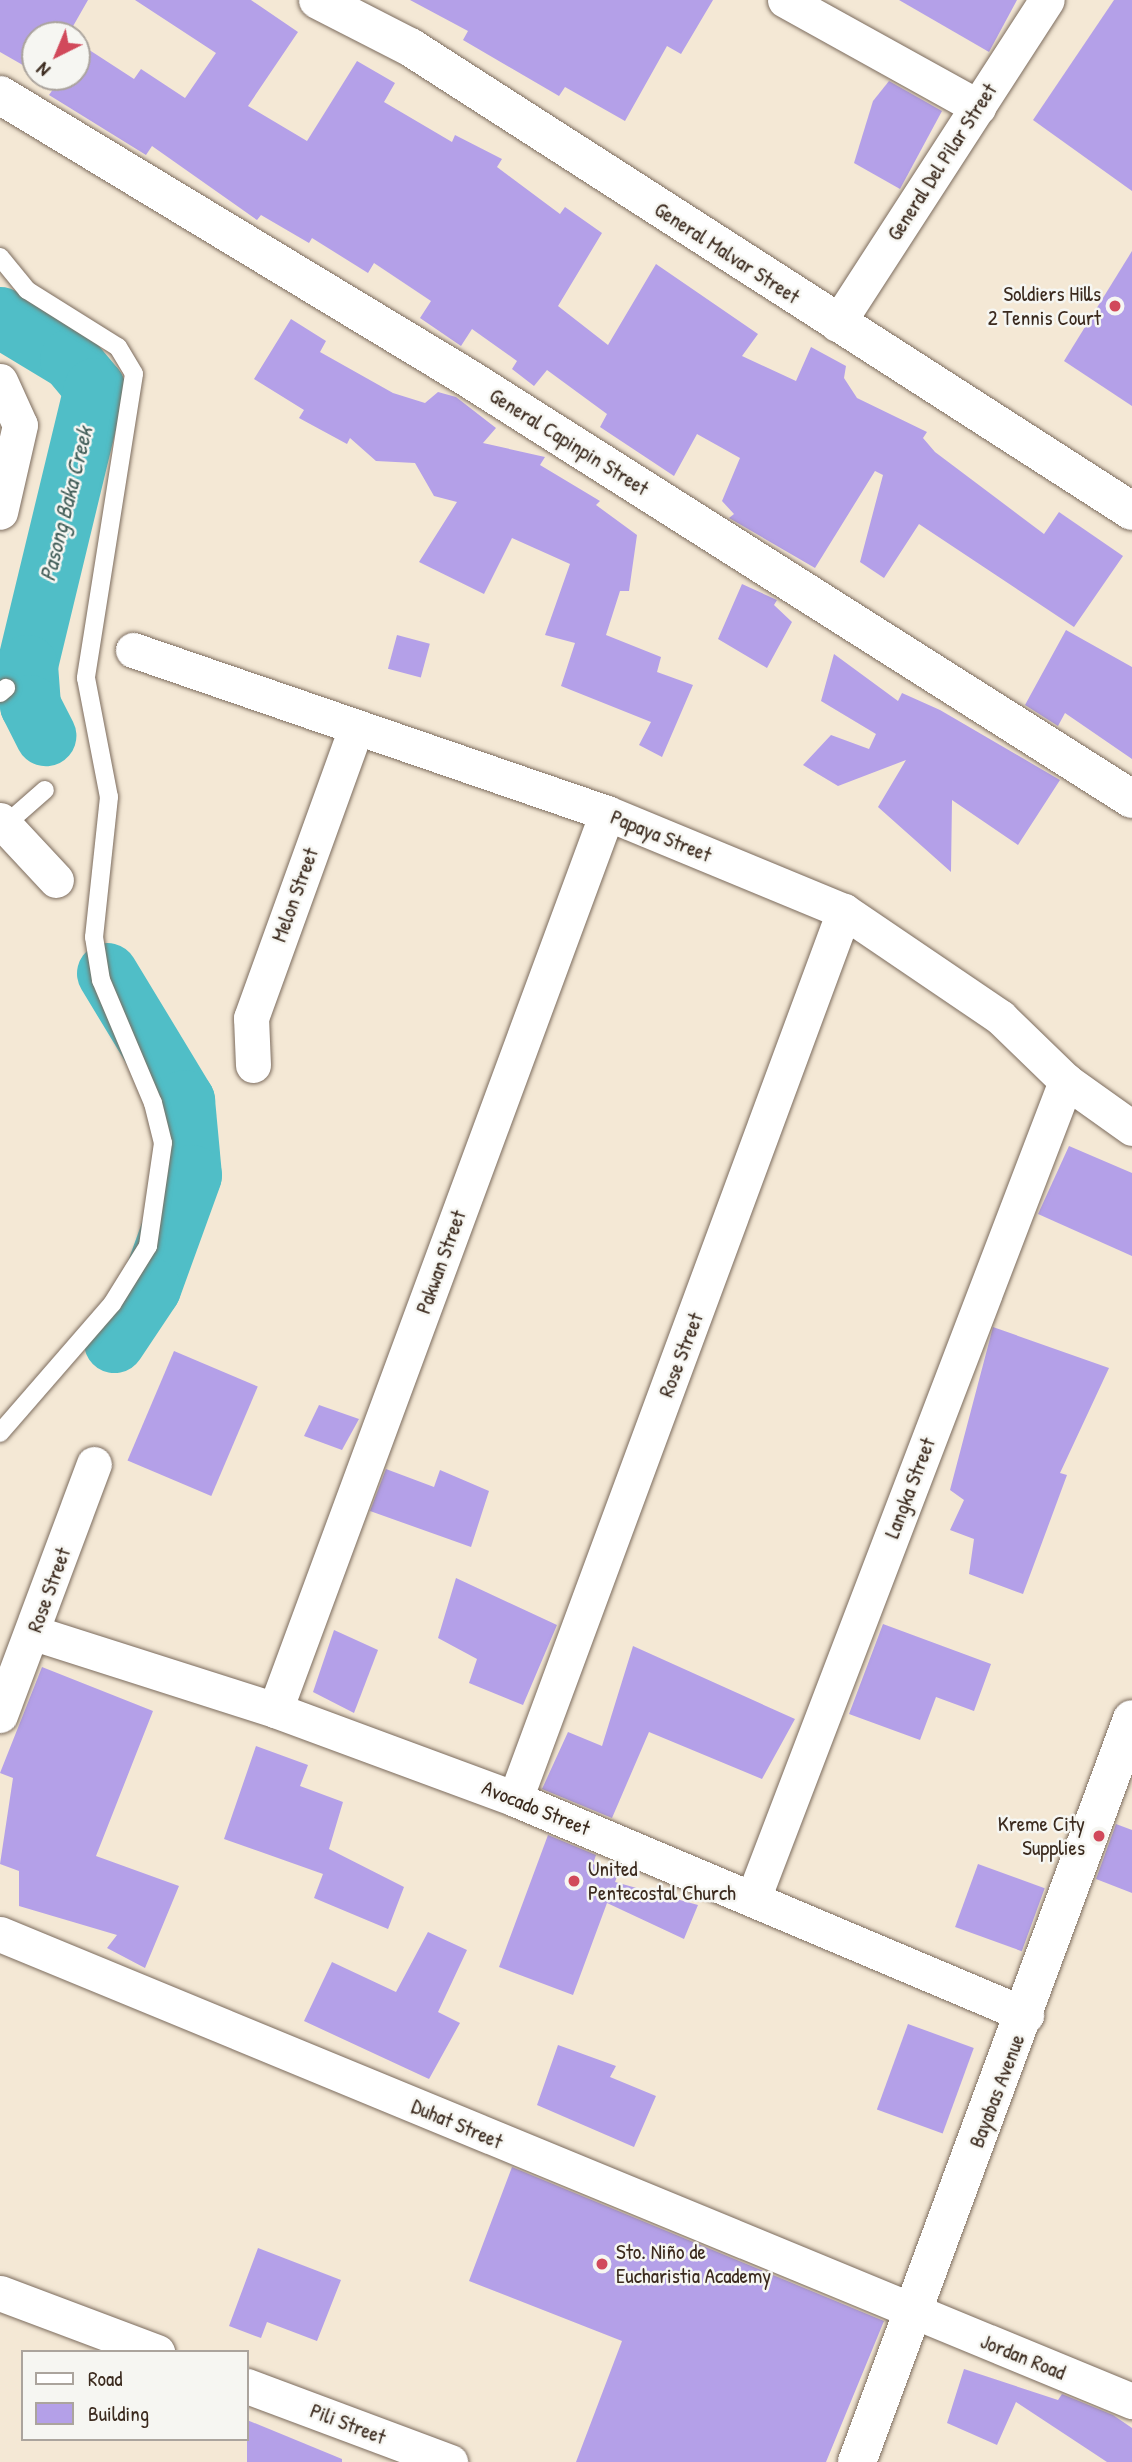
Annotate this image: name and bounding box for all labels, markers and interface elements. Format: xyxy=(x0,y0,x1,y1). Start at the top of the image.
north arrow xyxy=(21,21,91,91)
text: N xyxy=(30,57,56,83)
street label: General Del Pilar Street xyxy=(882,79,1002,245)
street label: General Malvar Street xyxy=(650,197,804,309)
place label: Soldiers Hills 2 Tennis Court xyxy=(988,281,1101,331)
marker: Soldiers Hills 2 Tennis Court xyxy=(1107,298,1123,314)
street label: General Capinpin Street xyxy=(485,383,653,501)
water label: Pasong Baka Creek xyxy=(34,424,98,584)
street label: Papaya Street xyxy=(607,804,715,868)
street label: Melon Street xyxy=(266,845,324,945)
street label: Pakwan Street xyxy=(411,1207,471,1317)
street label: Rose Street xyxy=(653,1309,709,1401)
street label: Langka Street xyxy=(879,1434,941,1542)
street label: Rose Street xyxy=(22,1544,76,1636)
street label: Avocado Street xyxy=(478,1775,594,1841)
place label: Kreme City Supplies xyxy=(998,1811,1085,1861)
marker: Kreme City Supplies xyxy=(1091,1828,1107,1844)
place label: United Pentecostal Church xyxy=(588,1856,736,1906)
marker: United Pentecostal Church xyxy=(566,1873,582,1889)
street label: Bayabas Avenue xyxy=(964,2031,1030,2151)
street label: Duhat Street xyxy=(408,2094,506,2154)
place label: Sto. Niño de Eucharistia Academy xyxy=(616,2239,771,2289)
marker: Sto. Niño de Eucharistia Academy xyxy=(594,2256,610,2272)
street label: Jordan Road xyxy=(977,2329,1069,2385)
legend xyxy=(21,2350,248,2441)
text: Road xyxy=(88,2364,122,2393)
street label: Pili Street xyxy=(307,2398,389,2450)
text: Building xyxy=(88,2399,149,2428)

